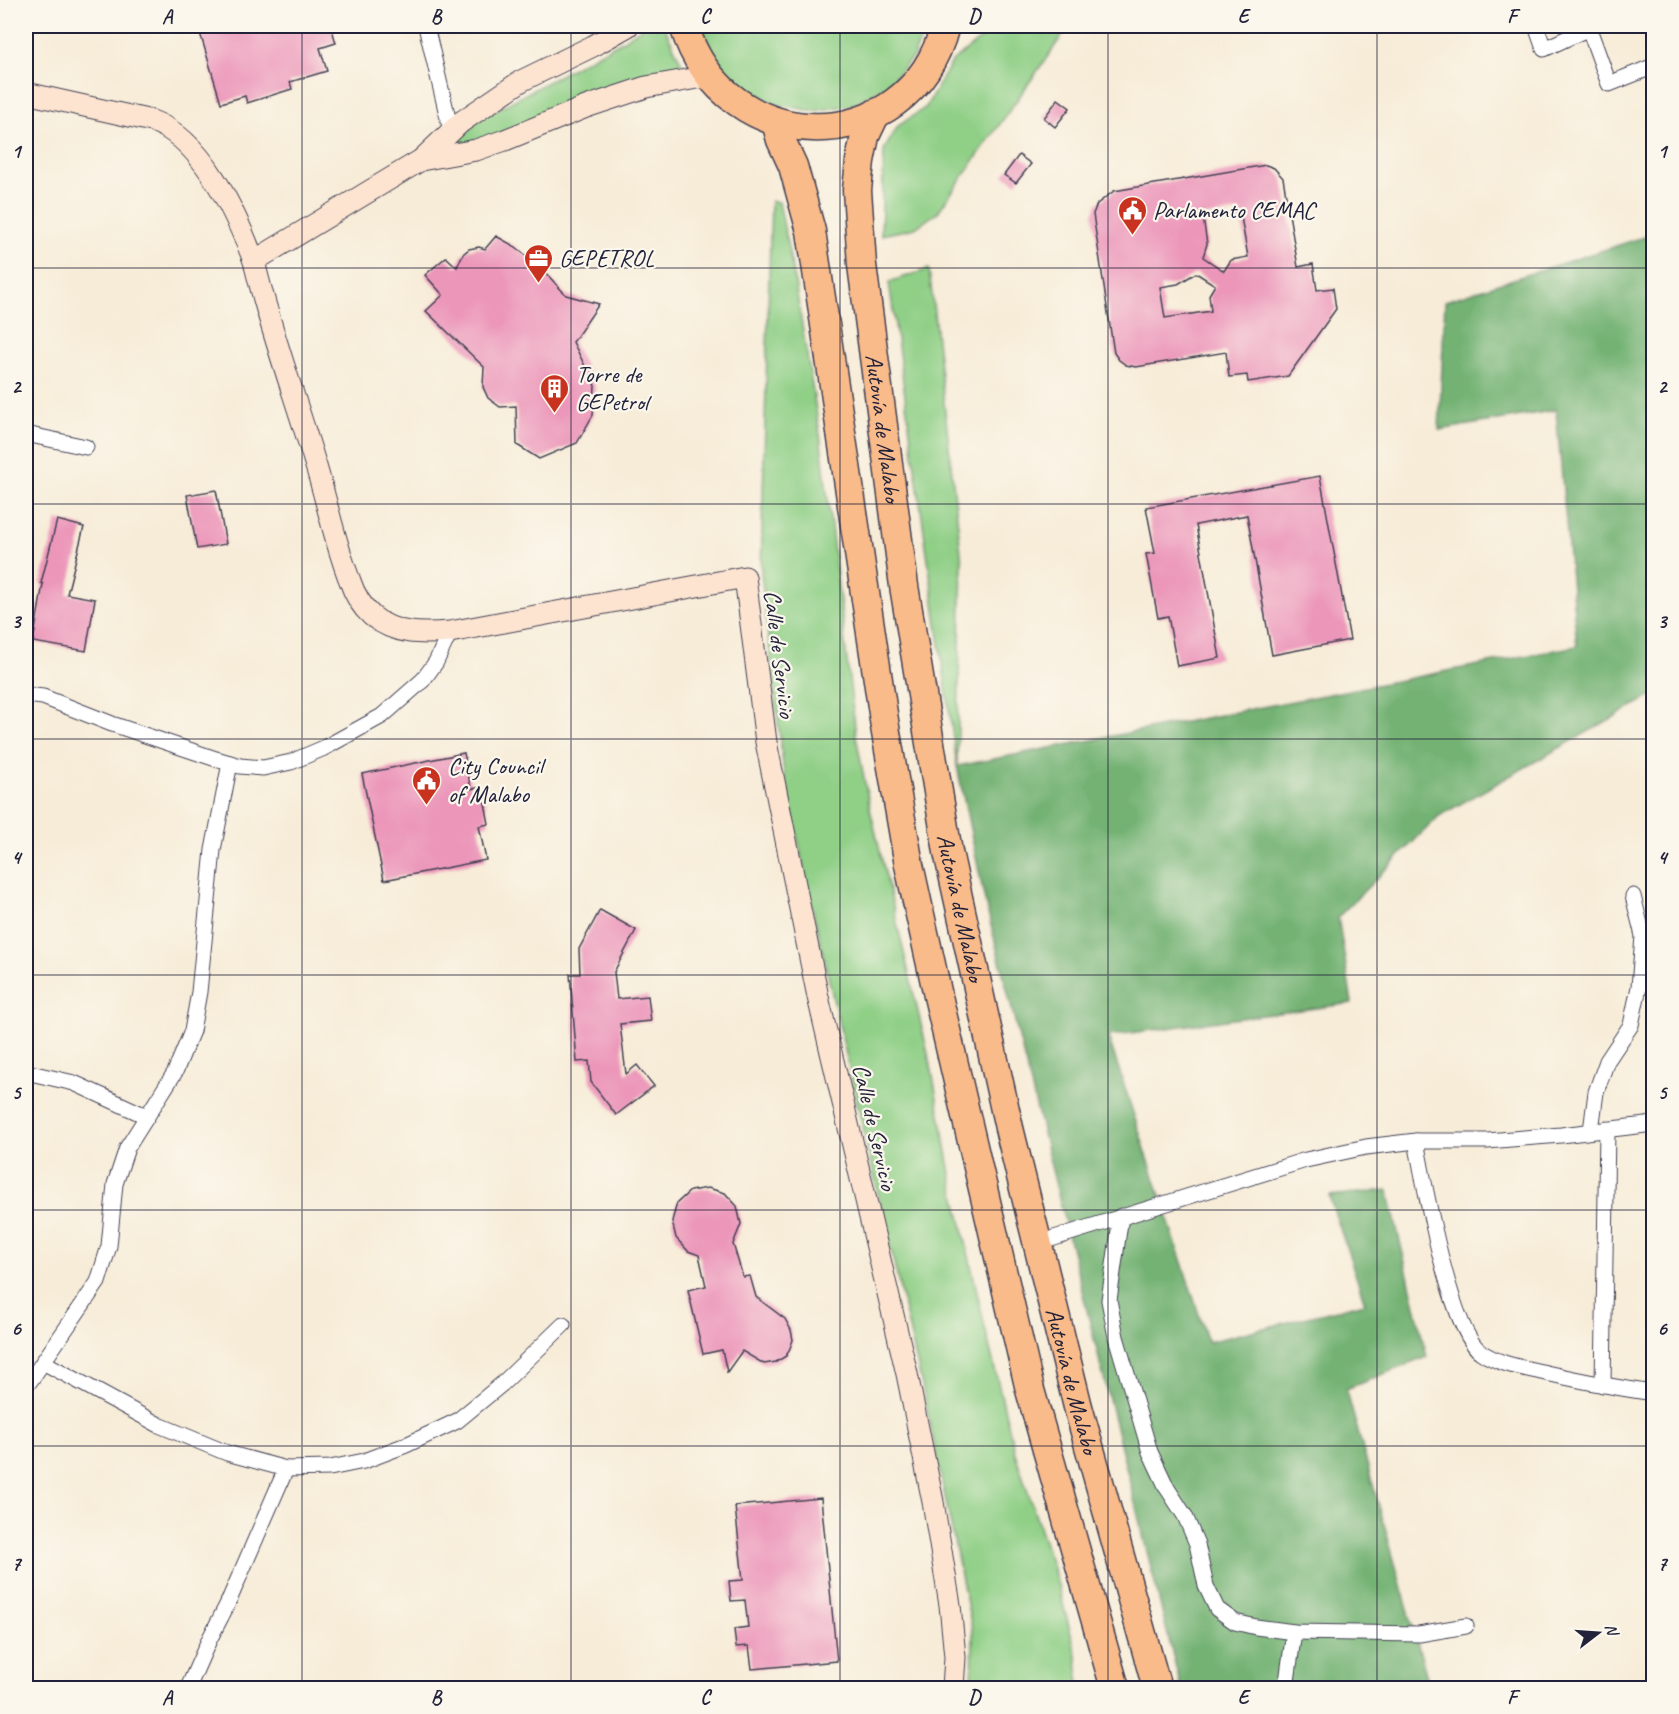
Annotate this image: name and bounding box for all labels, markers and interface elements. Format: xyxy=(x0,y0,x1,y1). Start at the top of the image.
text: A xyxy=(162,4,174,29)
text: B xyxy=(431,4,443,29)
text: C xyxy=(700,4,712,29)
text: D xyxy=(968,4,982,29)
text: E xyxy=(1238,4,1252,29)
text: F xyxy=(1507,4,1521,29)
text: 1 xyxy=(12,139,23,164)
text: 1 xyxy=(1658,139,1669,164)
public building icon: Parlamento CEMAC xyxy=(1116,194,1148,236)
place label: Parlamento CEMAC xyxy=(1153,195,1317,225)
office icon: GEPETROL xyxy=(522,242,554,284)
place label: GEPETROL xyxy=(559,243,655,273)
street label: Autovía de Malabo xyxy=(859,352,908,507)
place label: Torre de GEPetrol xyxy=(576,359,652,417)
building icon: Torre de GEPetrol xyxy=(539,372,571,414)
text: 2 xyxy=(12,374,23,399)
text: 2 xyxy=(1658,374,1669,399)
street label: Calle de Servicio xyxy=(757,588,803,721)
text: 3 xyxy=(12,609,23,634)
text: 3 xyxy=(1658,609,1669,634)
place label: City Council of Malabo xyxy=(448,751,546,809)
public building icon: City Council of Malabo xyxy=(411,764,443,806)
street label: Autovía de Malabo xyxy=(930,832,992,987)
text: 4 xyxy=(12,845,24,870)
text: 4 xyxy=(1658,845,1670,870)
street label: Calle de Servicio xyxy=(846,1061,904,1194)
text: 5 xyxy=(12,1080,23,1105)
text: 5 xyxy=(1658,1080,1669,1105)
street label: Autovía de Malabo xyxy=(1039,1305,1106,1460)
text: 6 xyxy=(11,1316,22,1341)
text: 6 xyxy=(1657,1316,1668,1341)
text: 7 xyxy=(12,1551,23,1576)
text: 7 xyxy=(1658,1551,1669,1576)
north arrow xyxy=(1568,1603,1628,1663)
text: N xyxy=(1600,1621,1623,1640)
text: A xyxy=(162,1685,174,1710)
text: B xyxy=(431,1685,443,1710)
text: C xyxy=(700,1685,712,1710)
text: D xyxy=(968,1685,982,1710)
text: E xyxy=(1238,1685,1252,1710)
text: F xyxy=(1507,1685,1521,1710)

